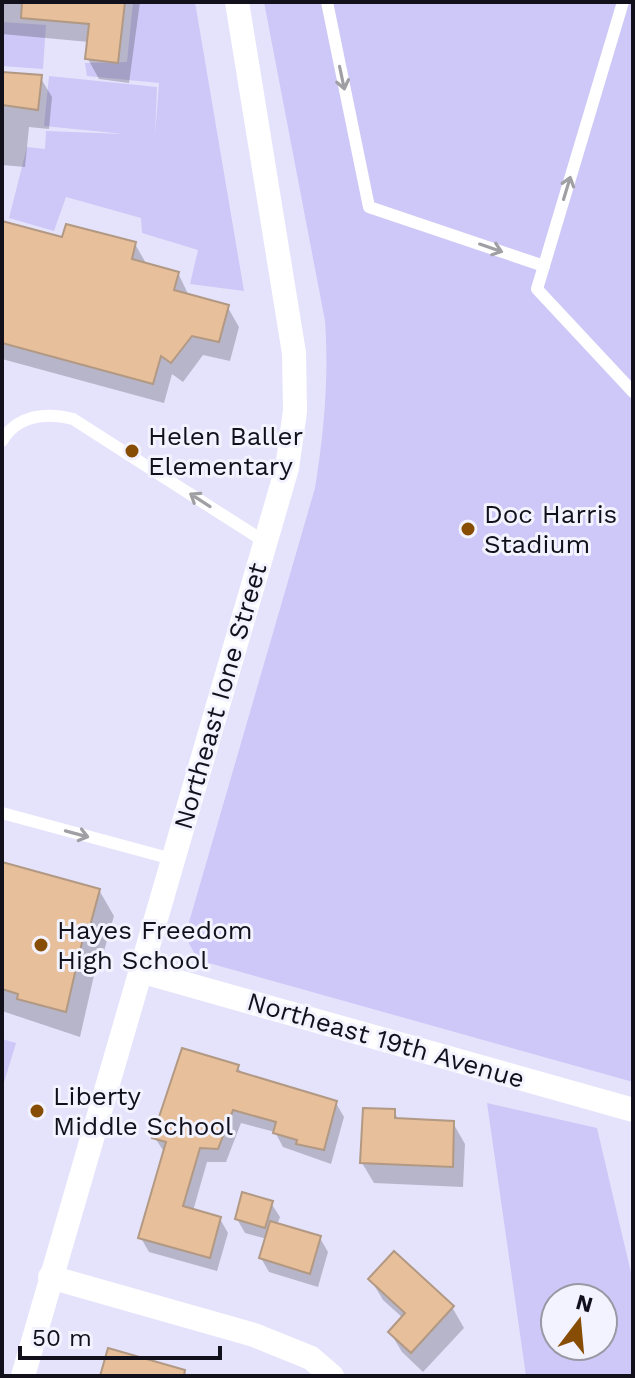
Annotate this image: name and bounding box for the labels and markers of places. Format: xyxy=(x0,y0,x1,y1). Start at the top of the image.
place label: Helen Baller Elementary xyxy=(148,421,303,481)
marker: Helen Baller Elementary xyxy=(123,442,141,460)
place label: Doc Harris Stadium xyxy=(484,499,617,559)
marker: Doc Harris Stadium xyxy=(459,520,477,538)
place label: Hayes Freedom High School xyxy=(57,915,253,975)
marker: Hayes Freedom High School xyxy=(32,936,50,954)
place label: Liberty Middle School xyxy=(53,1081,233,1141)
marker: Liberty Middle School xyxy=(28,1102,46,1120)

